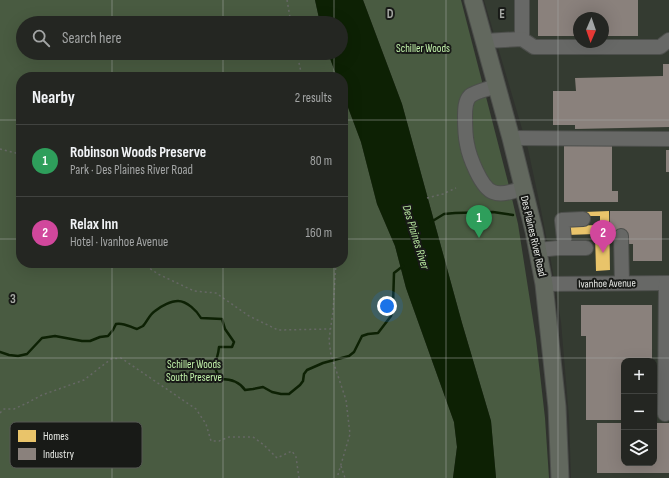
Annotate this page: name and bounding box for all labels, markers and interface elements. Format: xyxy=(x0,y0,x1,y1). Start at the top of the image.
text: D xyxy=(387,6,394,22)
text: E xyxy=(499,6,505,22)
north arrow xyxy=(573,12,609,48)
search box xyxy=(16,16,348,60)
icon: search xyxy=(30,27,52,49)
text: Search here xyxy=(62,29,122,48)
park label: Schiller Woods xyxy=(396,42,450,55)
text: Nearby xyxy=(32,88,75,108)
text: 2 results xyxy=(295,90,332,106)
text: Robinson Woods Preserve xyxy=(70,143,206,162)
text: 1 xyxy=(42,153,48,169)
text: 80 m xyxy=(310,153,332,169)
text: Park · Des Plaines River Road xyxy=(70,162,193,178)
street label: Des Plaines River Road xyxy=(518,195,549,278)
water label: Des Plaines River xyxy=(399,203,433,272)
pin: 1 xyxy=(466,205,492,238)
text: Relax Inn xyxy=(70,215,118,234)
pin: 2 xyxy=(590,220,616,253)
text: 2 xyxy=(42,225,48,241)
text: 160 m xyxy=(306,225,332,241)
text: Hotel · Ivanhoe Avenue xyxy=(70,234,168,250)
street label: Ivanhoe Avenue xyxy=(578,276,636,291)
text: 3 xyxy=(10,291,16,307)
your location xyxy=(377,296,397,316)
park label: Schiller Woods South Preserve xyxy=(166,358,222,384)
map controls xyxy=(621,358,657,466)
button: + xyxy=(621,358,657,394)
button: − xyxy=(621,394,657,430)
legend xyxy=(10,422,142,468)
text: Homes xyxy=(43,430,69,443)
button: layers xyxy=(621,430,657,466)
text: Industry xyxy=(43,448,75,461)

